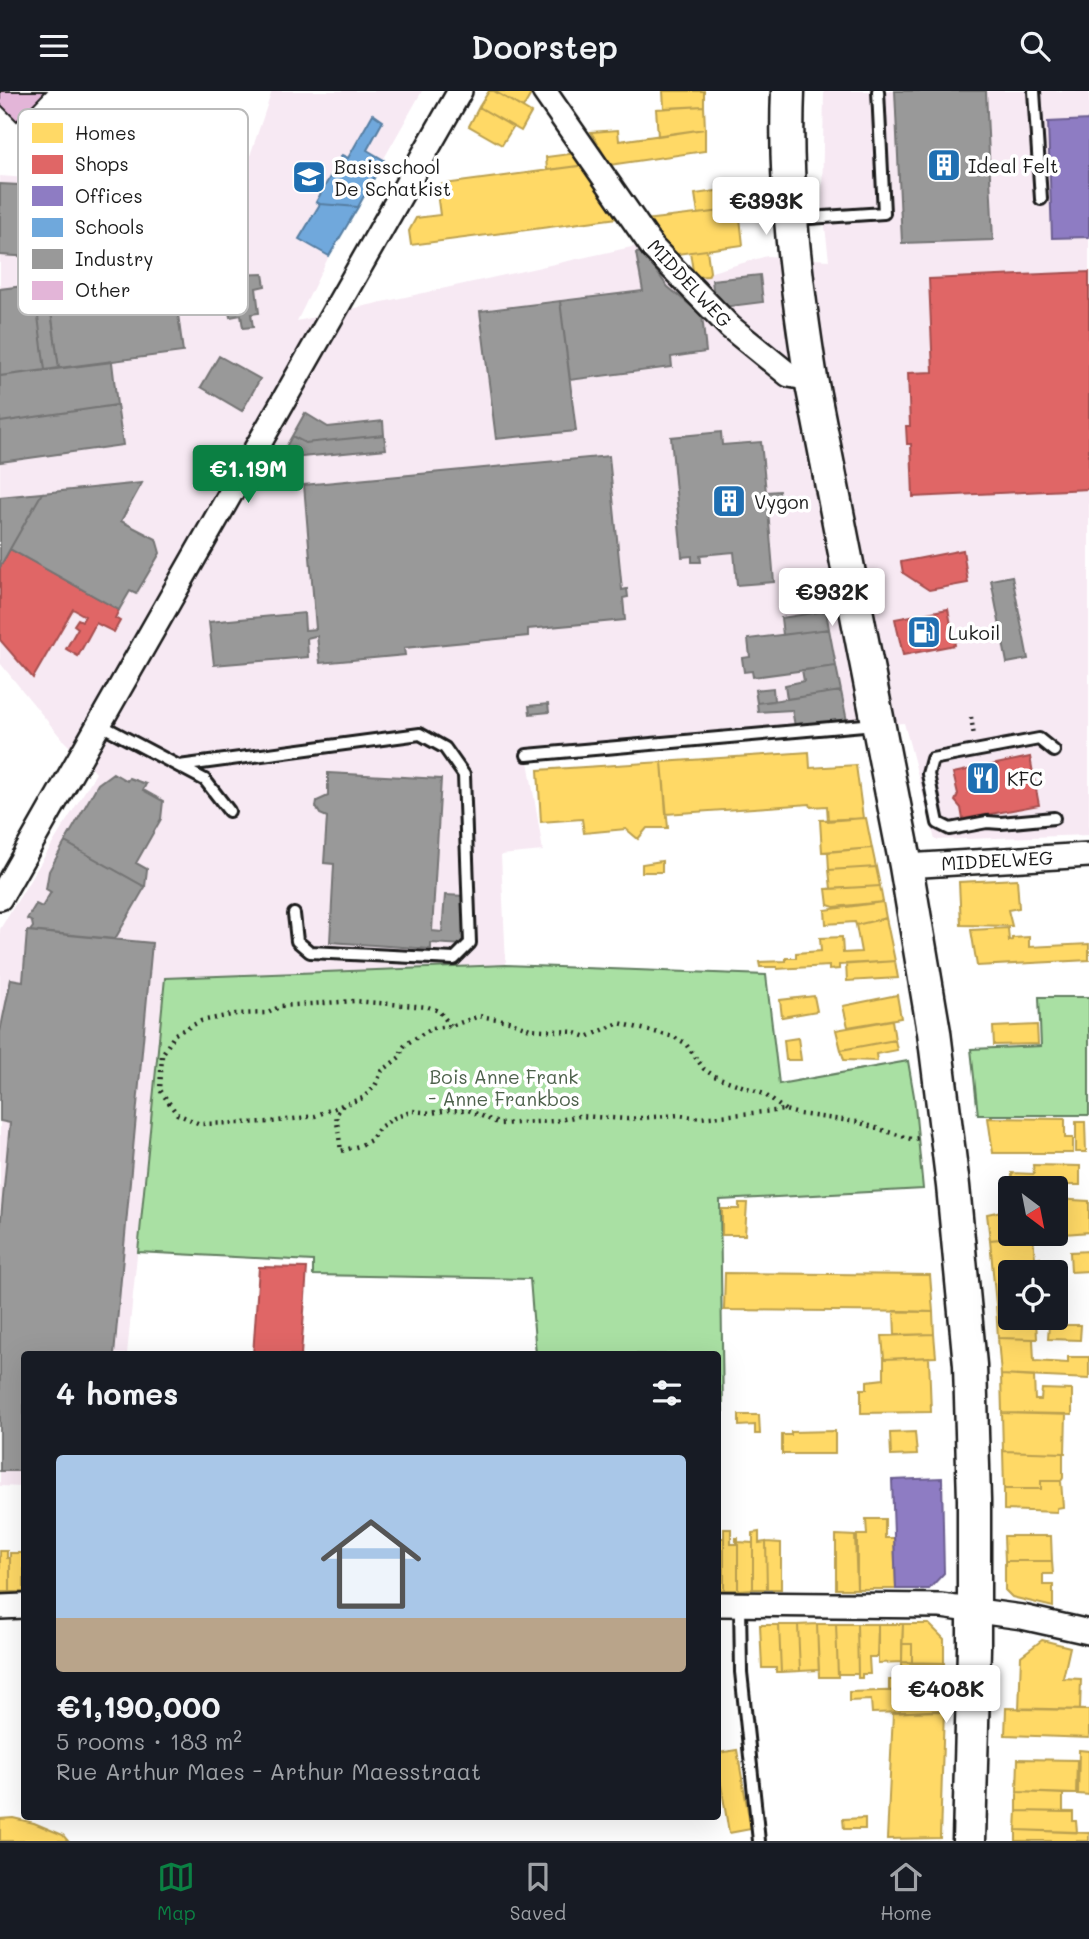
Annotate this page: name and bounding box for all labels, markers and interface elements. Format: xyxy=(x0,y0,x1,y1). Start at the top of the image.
text: Doorstep xyxy=(471,25,618,67)
icon: menu xyxy=(35,27,73,65)
icon: search xyxy=(1016,27,1054,65)
legend xyxy=(18,109,248,315)
text: Homes xyxy=(75,120,136,145)
building icon: Ideal Felt xyxy=(925,146,963,184)
text: Shops xyxy=(75,151,129,176)
place label: Ideal Felt xyxy=(968,153,1058,178)
place label: Basisschool De Schatkist xyxy=(334,154,451,201)
school or university icon: Basisschool De Schatkist xyxy=(290,158,328,196)
pin: €393K xyxy=(717,177,815,237)
text: Offices xyxy=(75,183,143,208)
text: €393K xyxy=(728,185,804,215)
text: Schools xyxy=(75,214,144,239)
street label: MIDDELWEG xyxy=(643,233,737,333)
text: Industry xyxy=(75,246,153,271)
text: Other xyxy=(75,277,130,302)
pin: €1.19M xyxy=(191,445,305,505)
text: €1.19M xyxy=(209,453,287,483)
building icon: Vygon xyxy=(710,482,748,520)
place label: Vygon xyxy=(754,489,809,514)
pin: €932K xyxy=(783,568,881,628)
text: €932K xyxy=(795,576,869,606)
fuel station icon: Lukoil xyxy=(905,613,943,651)
place label: Lukoil xyxy=(948,620,1000,645)
restaurant icon: KFC xyxy=(964,759,1002,797)
place label: KFC xyxy=(1007,766,1043,791)
street label: MIDDELWEG xyxy=(940,845,1054,875)
park label: Bois Anne Frank - Anne Frankbos xyxy=(428,1064,580,1111)
north arrow xyxy=(998,1176,1068,1246)
map controls xyxy=(998,1176,1068,1330)
button: locate xyxy=(998,1260,1068,1330)
text: 4 homes xyxy=(56,1373,178,1413)
icon: filters xyxy=(648,1374,686,1412)
icon: home xyxy=(308,1501,434,1627)
pin: €408K xyxy=(897,1665,995,1725)
text: €408K xyxy=(907,1673,985,1703)
text: €1,190,000 xyxy=(56,1686,221,1726)
text: 5 rooms · 183 m² xyxy=(56,1726,242,1756)
text: Rue Arthur Maes - Arthur Maesstraat xyxy=(56,1756,481,1786)
tab: Map xyxy=(157,1858,196,1925)
tab: Saved xyxy=(510,1858,566,1925)
tab: Home xyxy=(880,1858,932,1925)

